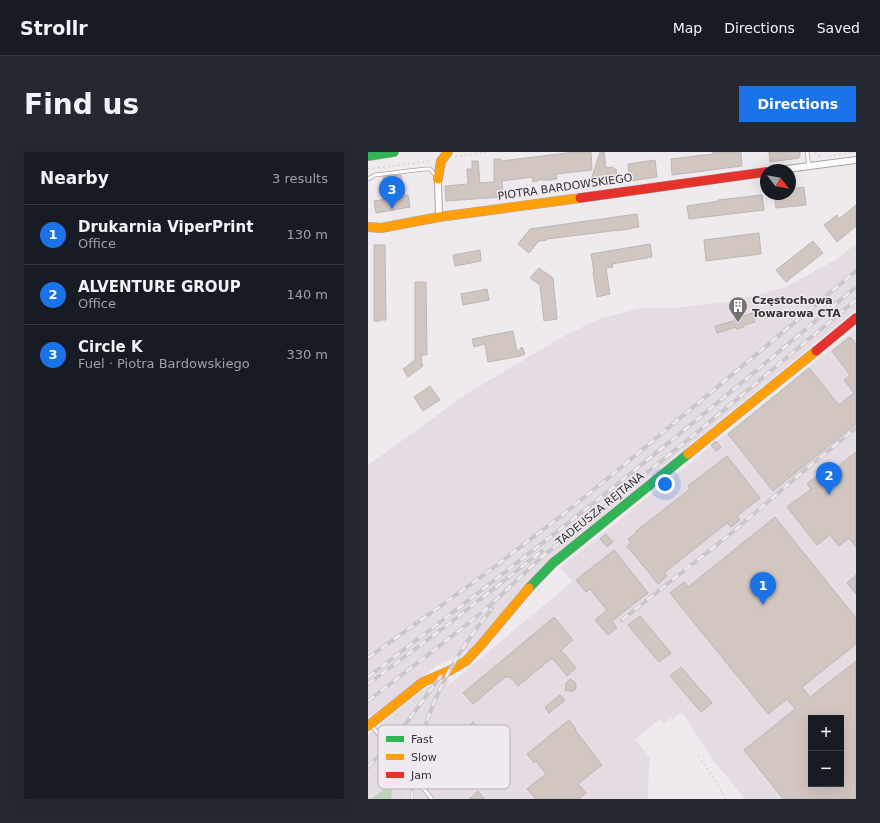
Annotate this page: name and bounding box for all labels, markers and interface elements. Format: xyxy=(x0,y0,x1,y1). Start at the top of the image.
text: Strollr xyxy=(20,17,88,39)
text: Map xyxy=(673,20,702,36)
text: Directions xyxy=(724,20,795,36)
text: Saved xyxy=(817,20,860,36)
button: Directions xyxy=(739,86,856,122)
text: Find us xyxy=(24,88,139,121)
north arrow xyxy=(760,164,796,200)
text: Nearby xyxy=(40,168,109,188)
text: 3 results xyxy=(272,171,328,186)
street label: PIOTRA BARDOWSKIEGO xyxy=(497,171,633,203)
pin: 3 xyxy=(379,176,405,209)
text: Drukarnia ViperPrint xyxy=(78,218,253,236)
text: 1 xyxy=(48,227,58,242)
text: 130 m xyxy=(286,227,328,242)
text: Office xyxy=(78,236,116,251)
text: ALVENTURE GROUP xyxy=(78,278,241,296)
text: 2 xyxy=(48,287,58,302)
text: 140 m xyxy=(286,287,328,302)
place label: Częstochowa Towarowa CTA xyxy=(752,294,841,320)
building icon: Częstochowa Towarowa CTA xyxy=(727,295,749,323)
text: Office xyxy=(78,296,116,311)
text: Circle K xyxy=(78,338,143,356)
text: 3 xyxy=(48,347,58,362)
text: 330 m xyxy=(286,347,328,362)
text: Fuel · Piotra Bardowskiego xyxy=(78,356,250,371)
pin: 2 xyxy=(816,462,842,495)
street label: TADEUSZA REJTANA xyxy=(553,469,647,549)
your location xyxy=(655,474,675,494)
pin: 1 xyxy=(750,572,776,605)
map controls xyxy=(808,715,844,787)
button: + xyxy=(808,715,844,751)
legend xyxy=(378,725,510,789)
text: Fast xyxy=(411,733,434,746)
text: Slow xyxy=(411,751,437,764)
button: − xyxy=(808,751,844,787)
text: Jam xyxy=(410,769,432,782)

